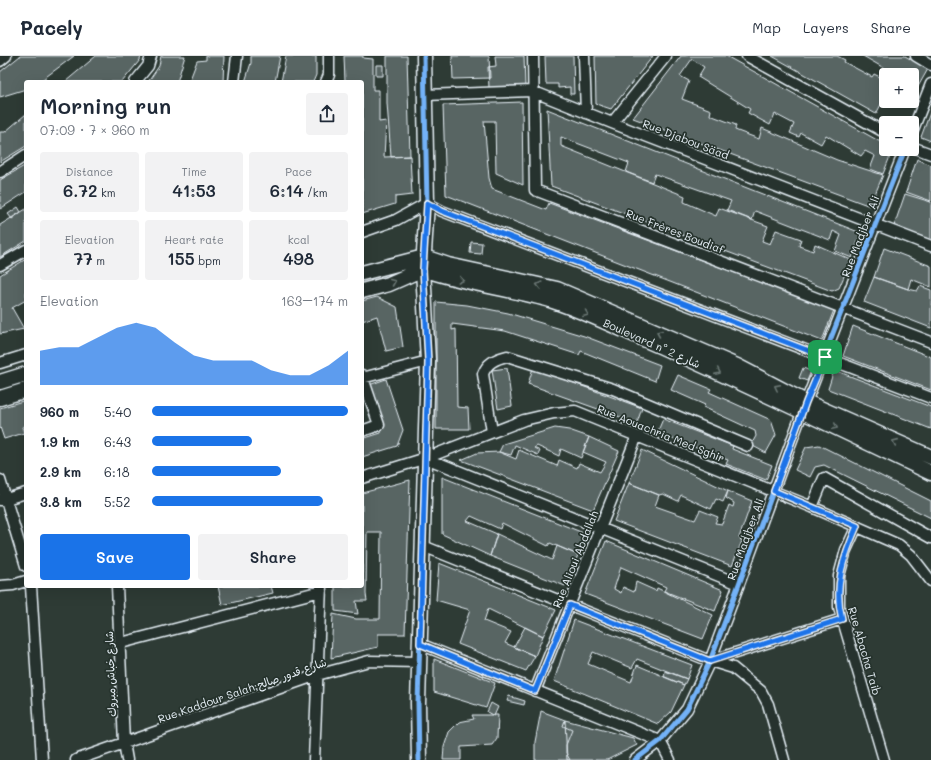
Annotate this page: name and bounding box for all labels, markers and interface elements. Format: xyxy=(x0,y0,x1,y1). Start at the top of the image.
text: Pacely xyxy=(20,15,83,40)
text: Map xyxy=(752,18,781,37)
text: Layers xyxy=(803,18,849,37)
text: Share xyxy=(871,18,911,37)
map controls xyxy=(879,68,919,156)
button: + xyxy=(879,68,919,108)
text: Morning run xyxy=(40,91,171,120)
button: share xyxy=(306,93,348,135)
street label: Rue Djabou Säad xyxy=(641,116,731,162)
button: − xyxy=(879,116,919,156)
text: 07:09 · 7 × 960 m xyxy=(40,121,150,138)
text: Distance xyxy=(66,164,113,179)
text: Time xyxy=(181,164,207,179)
text: Pace xyxy=(285,164,312,179)
text: 6.72 xyxy=(63,179,97,201)
text: 41:53 xyxy=(172,179,216,201)
text: 6:14 xyxy=(270,179,304,201)
text: km xyxy=(97,185,116,200)
text: /km xyxy=(304,185,327,200)
street label: Rue Madjber Ali xyxy=(838,193,882,279)
street label: Rue Frères Boudiaf xyxy=(624,205,727,257)
text: Elevation xyxy=(65,232,114,247)
text: Heart rate xyxy=(164,232,224,247)
text: kcal xyxy=(288,232,310,247)
text: 77 xyxy=(74,247,93,269)
text: 155 xyxy=(167,247,195,269)
text: 498 xyxy=(283,247,314,269)
text: m xyxy=(93,253,105,268)
text: bpm xyxy=(195,253,221,268)
one-way arrow xyxy=(458,275,464,284)
one-way arrow xyxy=(389,279,397,287)
one-way arrow xyxy=(536,281,543,290)
text: Elevation xyxy=(40,292,98,309)
text: 163–174 m xyxy=(281,292,348,309)
one-way arrow xyxy=(582,310,589,318)
street label: Boulevard n° شارع 2 xyxy=(600,315,703,373)
one-way arrow xyxy=(656,330,664,338)
pin xyxy=(808,340,842,374)
icon: arrive xyxy=(814,346,836,368)
one-way arrow xyxy=(714,367,721,375)
one-way arrow xyxy=(774,384,782,392)
street label: Rue Aouachria Med Sghir xyxy=(595,401,727,465)
text: 960 m xyxy=(40,403,79,420)
text: 5:40 xyxy=(104,403,131,420)
one-way arrow xyxy=(831,422,839,430)
text: 1.9 km xyxy=(40,433,80,450)
text: 6:43 xyxy=(104,433,131,450)
one-way arrow xyxy=(892,438,899,446)
text: 2.9 km xyxy=(40,463,81,480)
text: 6:18 xyxy=(104,463,130,480)
text: 3.8 km xyxy=(40,493,82,510)
text: 5:52 xyxy=(104,493,130,510)
street label: Rue Madjber Ali xyxy=(723,496,767,582)
street label: Rue Alioui Abdallah xyxy=(549,508,601,610)
button: Save xyxy=(40,534,190,580)
button: Share xyxy=(198,534,348,580)
street label: Rue Abacha Taib xyxy=(845,605,885,697)
street label: شارع خباش مبروك xyxy=(101,631,121,717)
street label: Rue Kaddour Salah;شارع قدور صالح xyxy=(156,654,329,728)

